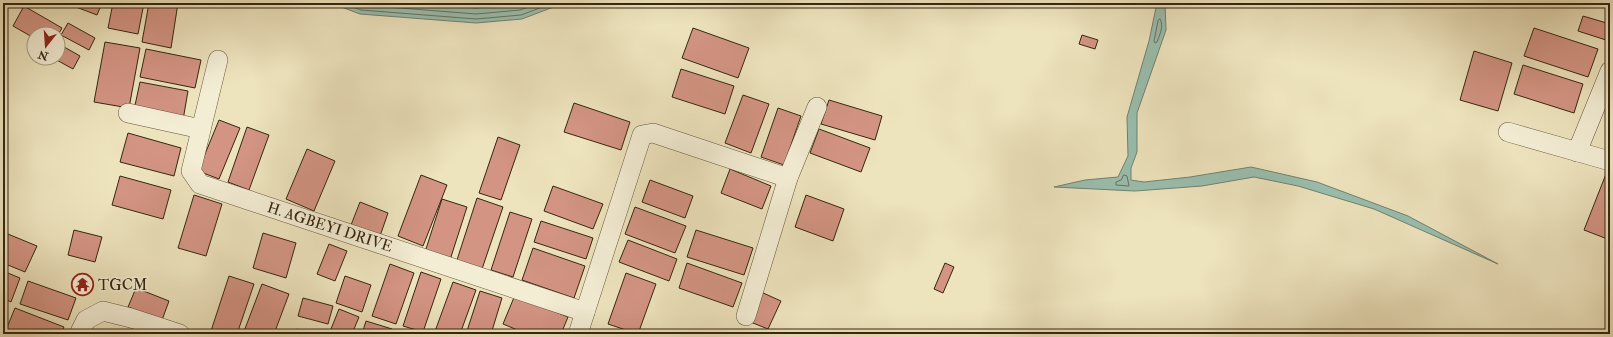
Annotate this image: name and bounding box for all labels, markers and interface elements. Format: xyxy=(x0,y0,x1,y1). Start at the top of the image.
north arrow xyxy=(26,26,66,66)
text: N xyxy=(36,47,51,63)
street label: H. AGBEYI DRIVE xyxy=(265,198,395,257)
temple icon: TGCM xyxy=(70,272,96,298)
place label: TGCM xyxy=(98,276,147,295)

